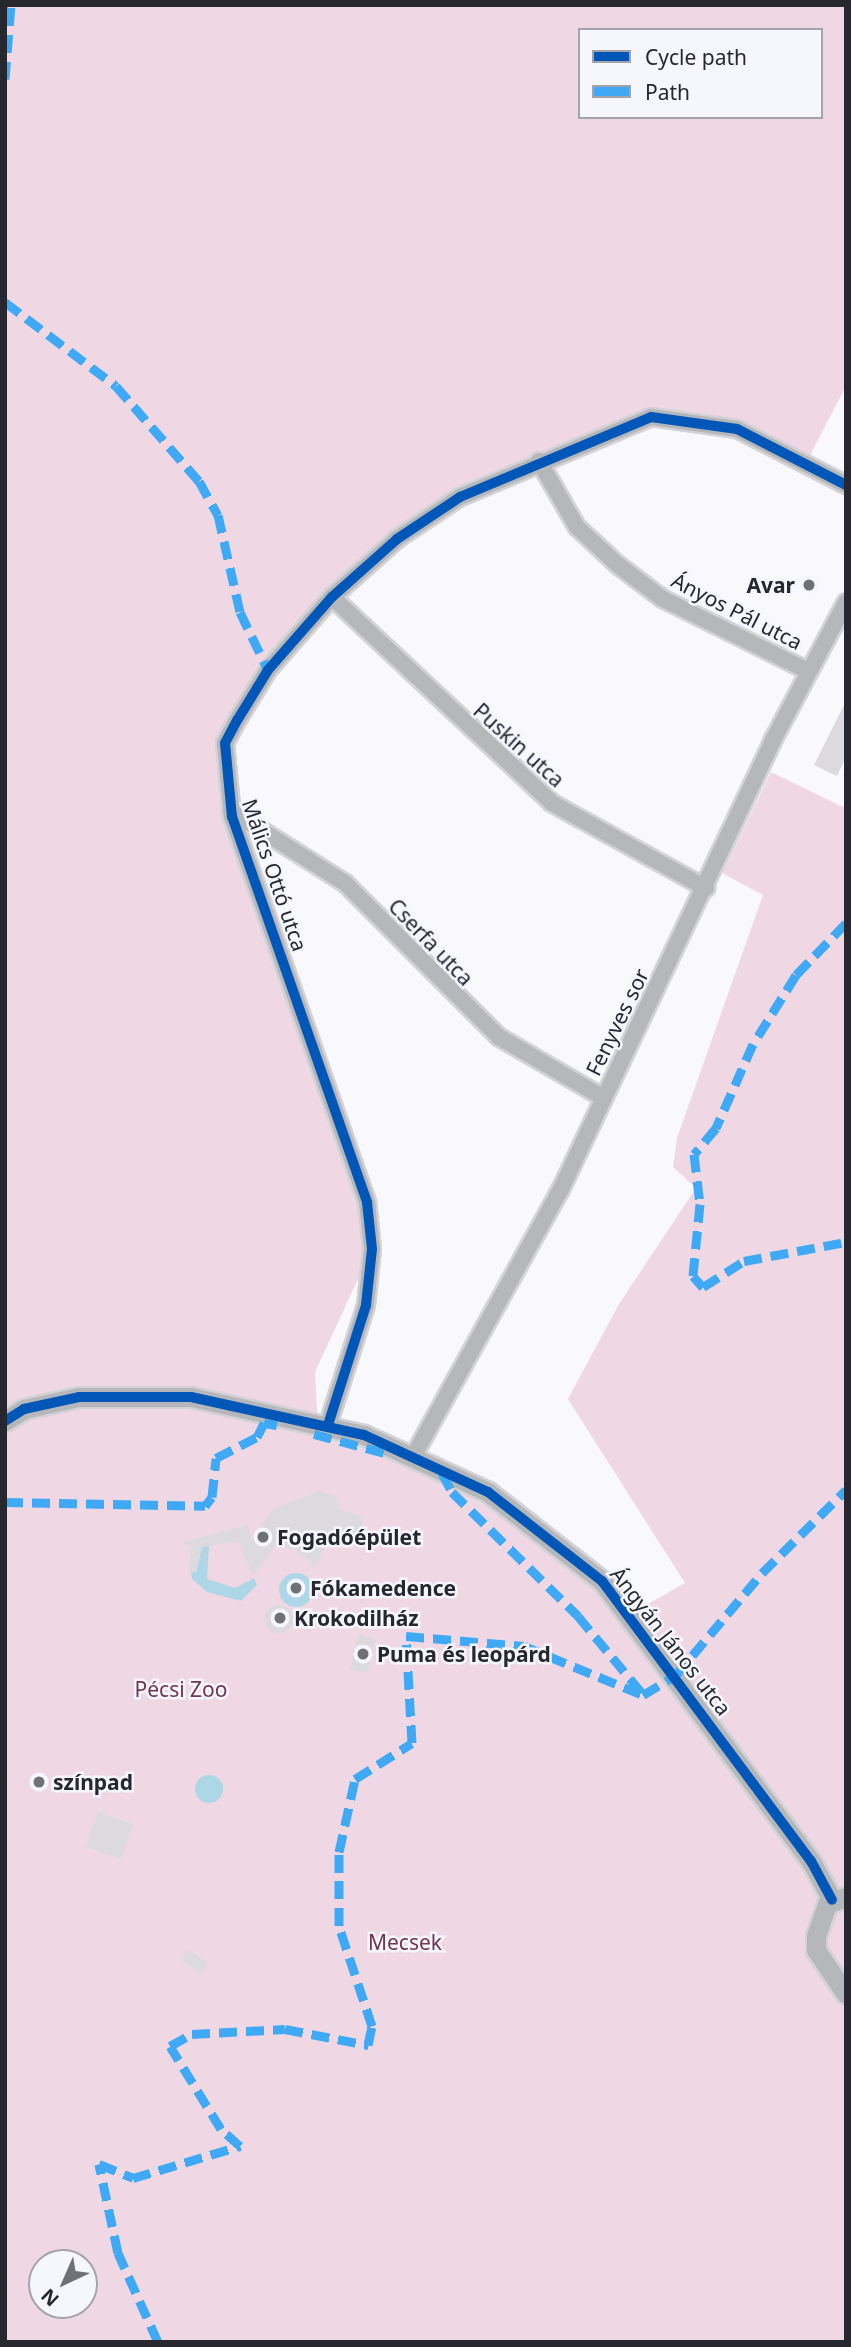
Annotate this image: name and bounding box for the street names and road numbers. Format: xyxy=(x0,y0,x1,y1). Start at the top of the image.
street label: Ányos Pál utca xyxy=(668,567,806,655)
street label: Puskin utca xyxy=(468,698,570,792)
street label: Málics Ottó utca xyxy=(237,796,313,954)
street label: Cserfa utca xyxy=(383,893,479,991)
street label: Fenyves sor xyxy=(580,964,654,1080)
street label: Ángyán János utca xyxy=(605,1562,737,1720)

